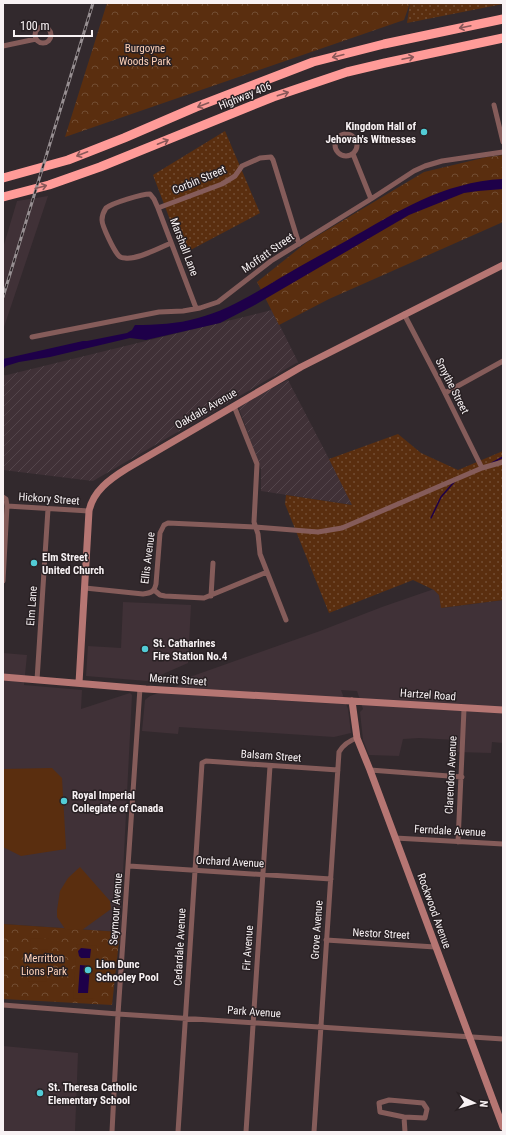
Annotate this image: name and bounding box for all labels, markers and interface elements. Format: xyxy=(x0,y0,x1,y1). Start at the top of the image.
scale bar xyxy=(14,12,92,38)
text: 100 m xyxy=(20,19,50,33)
one-way arrow xyxy=(459,24,472,32)
park label: Burgoyne Woods Park xyxy=(119,42,171,68)
one-way arrow xyxy=(332,53,345,61)
one-way arrow xyxy=(401,53,414,61)
street label: Highway 406 xyxy=(217,80,273,112)
one-way arrow xyxy=(277,90,290,97)
one-way arrow xyxy=(197,101,209,109)
place label: Kingdom Hall of Jehovah's Witnesses xyxy=(325,120,416,146)
marker: Kingdom Hall of Jehovah's Witnesses xyxy=(419,127,429,137)
one-way arrow xyxy=(156,138,168,146)
one-way arrow xyxy=(77,151,89,159)
street label: Corbin Street xyxy=(170,163,228,197)
one-way arrow xyxy=(34,183,47,190)
street label: Marshall Lane xyxy=(167,216,201,278)
street label: Moffatt Street xyxy=(239,230,297,276)
street label: Smythe Street xyxy=(432,356,472,416)
street label: Oakdale Avenue xyxy=(173,386,239,432)
street label: Hickory Street xyxy=(18,490,80,508)
street label: Ellis Avenue xyxy=(138,531,158,585)
place label: Elm Street United Church xyxy=(42,551,104,577)
marker: Elm Street United Church xyxy=(29,558,39,568)
street label: Elm Lane xyxy=(24,586,40,626)
place label: St. Catharines Fire Station No.4 xyxy=(153,637,228,663)
marker: St. Catharines Fire Station No.4 xyxy=(140,644,150,654)
street label: Merritt Street xyxy=(149,672,207,688)
street label: Hartzel Road xyxy=(400,687,456,703)
street label: Clarendon Avenue xyxy=(442,736,460,814)
street label: Balsam Street xyxy=(240,747,302,765)
place label: Royal Imperial Collegiate of Canada xyxy=(72,789,164,815)
marker: Royal Imperial Collegiate of Canada xyxy=(59,796,69,806)
street label: Ferndale Avenue xyxy=(414,823,486,839)
street label: Orchard Avenue xyxy=(195,854,265,870)
street label: Rockwood Avenue xyxy=(414,872,454,950)
street label: Seymour Avenue xyxy=(107,873,125,945)
street label: Grove Avenue xyxy=(308,900,326,960)
street label: Cedardale Avenue xyxy=(171,908,189,986)
street label: Fir Avenue xyxy=(240,925,256,971)
street label: Nestor Street xyxy=(352,926,410,942)
park label: Merritton Lions Park xyxy=(21,952,67,978)
place label: Lion Dunc Schooley Pool xyxy=(96,958,159,984)
marker: Lion Dunc Schooley Pool xyxy=(83,965,93,975)
street label: Park Avenue xyxy=(227,1004,281,1020)
place label: St. Theresa Catholic Elementary School xyxy=(48,1081,137,1107)
north arrow xyxy=(454,1083,494,1123)
marker: St. Theresa Catholic Elementary School xyxy=(35,1088,45,1098)
text: N xyxy=(477,1100,490,1108)

